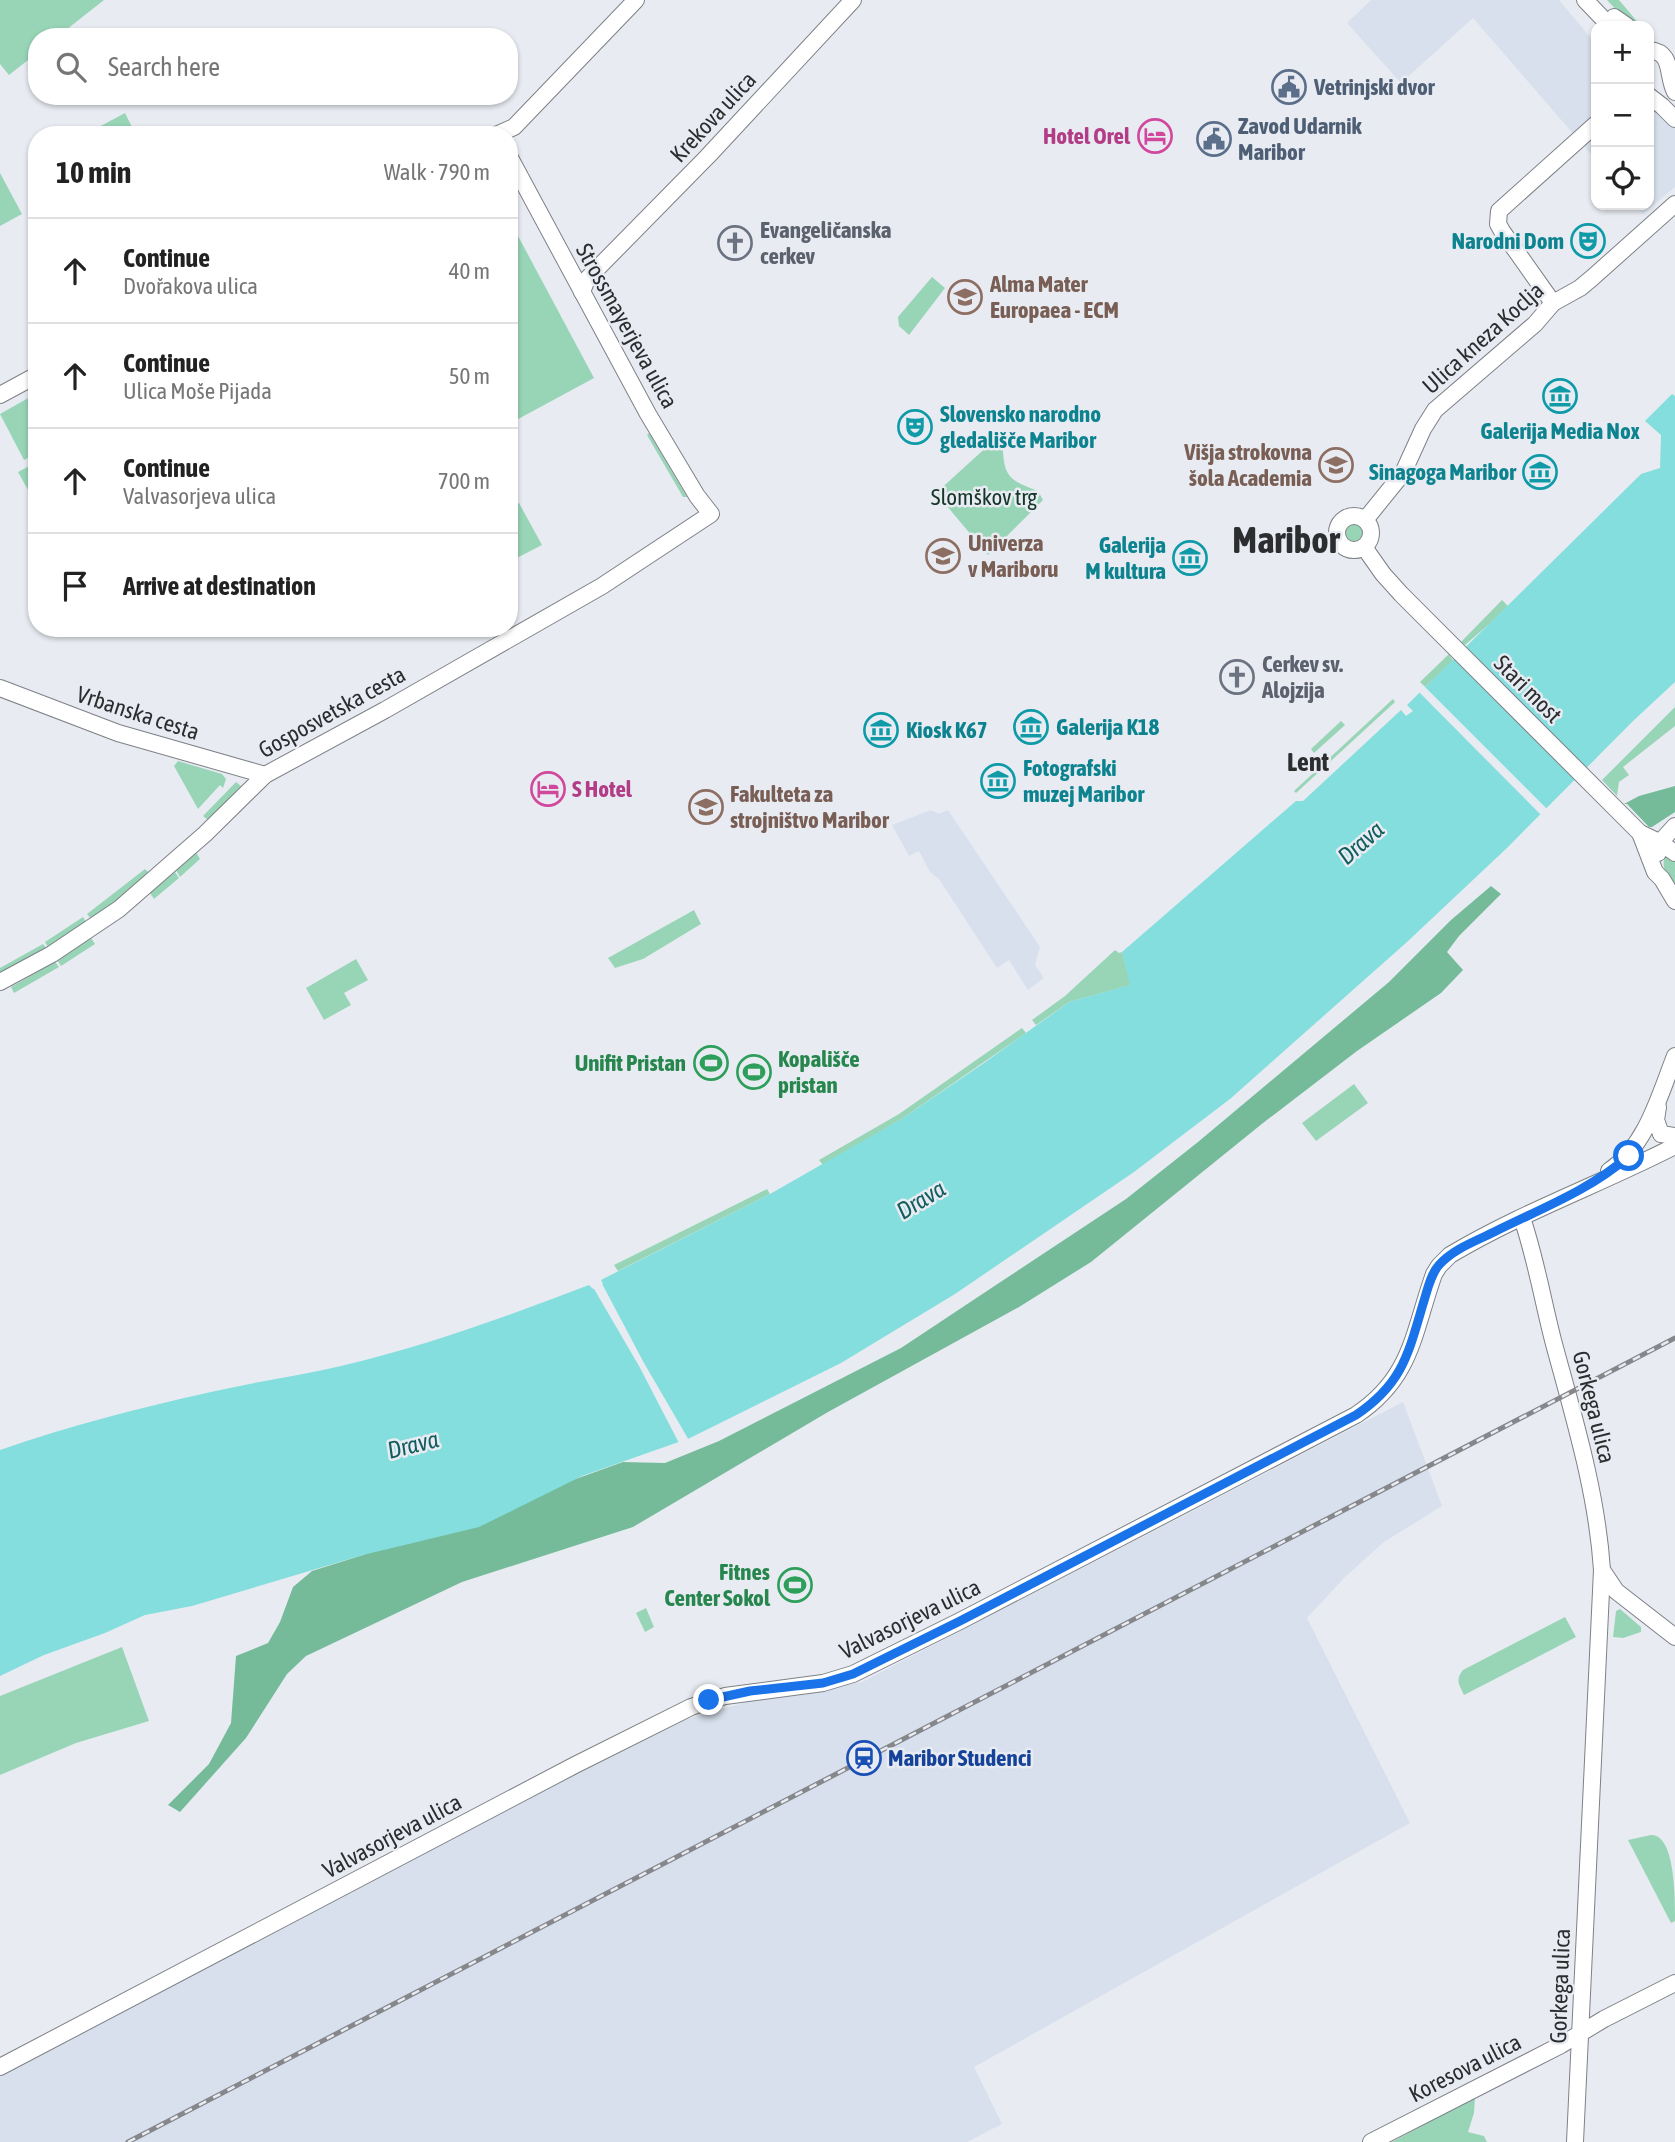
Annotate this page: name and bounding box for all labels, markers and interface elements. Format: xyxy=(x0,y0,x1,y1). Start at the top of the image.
map controls xyxy=(1591,21,1654,210)
button: + xyxy=(1591,21,1654,84)
search box xyxy=(28,28,518,105)
icon: search xyxy=(52,48,90,86)
text: Search here xyxy=(108,52,220,82)
street label: Krekova ulica xyxy=(665,67,761,167)
public building icon: Vetrinjski dvor xyxy=(1270,68,1308,106)
place label: Vetrinjski dvor xyxy=(1313,74,1436,100)
button: − xyxy=(1591,84,1654,147)
place label: Zavod Udarnik Maribor xyxy=(1238,113,1363,165)
hotel icon: Hotel Orel xyxy=(1136,117,1174,155)
public building icon: Zavod Udarnik Maribor xyxy=(1195,120,1233,158)
place label: Hotel Orel xyxy=(1043,123,1131,149)
button: locate xyxy=(1591,147,1654,210)
text: 10 min xyxy=(56,155,131,189)
text: Walk · 790 m xyxy=(384,159,490,185)
place label: Evangeličanska cerkev xyxy=(760,217,892,269)
theatre icon: Narodni Dom xyxy=(1569,222,1607,260)
church icon: Evangeličanska cerkev xyxy=(716,224,754,262)
place label: Narodni Dom xyxy=(1451,228,1564,254)
street label: Strossmayerjeva ulica xyxy=(571,239,683,413)
text: Continue xyxy=(123,243,210,273)
icon: ahead xyxy=(56,252,94,290)
text: 40 m xyxy=(449,258,490,284)
place label: Alma Mater Europaea - ECM xyxy=(989,271,1119,323)
text: Dvořakova ulica xyxy=(123,273,258,299)
street label: Ulica kneza Koclja xyxy=(1417,277,1549,399)
school or university icon: Alma Mater Europaea - ECM xyxy=(946,278,984,316)
text: Continue xyxy=(123,348,210,378)
icon: ahead xyxy=(56,357,94,395)
text: 50 m xyxy=(449,363,490,389)
museum icon: Galerija Media Nox xyxy=(1541,377,1579,415)
text: Ulica Moše Pijada xyxy=(123,378,272,404)
place label: Slovensko narodno gledališče Maribor xyxy=(940,401,1101,453)
theatre icon: Slovensko narodno gledališče Maribor xyxy=(896,408,934,446)
place label: Galerija Media Nox xyxy=(1480,418,1640,444)
place label: Višja strokovna šola Academia xyxy=(1183,439,1312,491)
school or university icon: Višja strokovna šola Academia xyxy=(1317,446,1355,484)
text: Continue xyxy=(123,453,210,483)
museum icon: Sinagoga Maribor xyxy=(1521,453,1559,491)
place label: Sinagoga Maribor xyxy=(1369,459,1517,485)
icon: ahead xyxy=(56,462,94,500)
text: 700 m xyxy=(438,468,490,494)
text: Valvasorjeva ulica xyxy=(123,483,276,509)
park label: Slomškov trg xyxy=(931,484,1037,510)
district label: Maribor xyxy=(1232,518,1341,561)
place label: Univerza v Mariboru xyxy=(968,530,1058,582)
place label: Galerija M kultura xyxy=(1085,532,1166,584)
school or university icon: Univerza v Mariboru xyxy=(924,537,962,575)
museum icon: Galerija M kultura xyxy=(1171,539,1209,577)
icon: arrive xyxy=(56,567,94,605)
text: Arrive at destination xyxy=(123,571,316,601)
street label: Stari most xyxy=(1489,650,1567,728)
place label: Cerkev sv. Alojzija xyxy=(1261,651,1343,703)
church icon: Cerkev sv. Alojzija xyxy=(1218,658,1256,696)
street label: Gosposvetska cesta xyxy=(254,661,410,763)
street label: Vrbanska cesta xyxy=(73,681,203,745)
museum icon: Galerija K18 xyxy=(1012,708,1050,746)
museum icon: Kiosk K67 xyxy=(862,711,900,749)
place label: Galerija K18 xyxy=(1056,714,1159,740)
place label: Kiosk K67 xyxy=(906,717,988,743)
district label: Lent xyxy=(1287,747,1329,777)
place label: Fotografski muzej Maribor xyxy=(1023,755,1145,807)
museum icon: Fotografski muzej Maribor xyxy=(979,762,1017,800)
hotel icon: S Hotel xyxy=(529,770,567,808)
place label: S Hotel xyxy=(572,776,633,802)
place label: Fakulteta za strojništvo Maribor xyxy=(730,781,890,833)
school or university icon: Fakulteta za strojništvo Maribor xyxy=(687,788,725,826)
water label: Drava xyxy=(1332,815,1389,870)
sports icon: Unifit Pristan xyxy=(692,1044,730,1082)
place label: Kopališče pristan xyxy=(778,1046,860,1098)
place label: Unifit Pristan xyxy=(575,1050,686,1076)
sports icon: Kopališče pristan xyxy=(735,1053,773,1091)
route start xyxy=(1613,1140,1644,1171)
water label: Drava xyxy=(892,1175,950,1224)
street label: Gorkega ulica xyxy=(1567,1348,1621,1466)
water label: Drava xyxy=(384,1425,441,1464)
place label: Fitnes Center Sokol xyxy=(664,1559,771,1611)
sports icon: Fitnes Center Sokol xyxy=(776,1566,814,1604)
street label: Valvasorjeva ulica xyxy=(836,1574,984,1664)
route end xyxy=(693,1684,724,1715)
station icon: Maribor Studenci xyxy=(845,1739,883,1777)
place label: Maribor Studenci xyxy=(888,1745,1032,1771)
street label: Valvasorjeva ulica xyxy=(318,1789,466,1883)
street label: Gorkega ulica xyxy=(1545,1928,1575,2044)
street label: Koresova ulica xyxy=(1405,2029,1525,2107)

